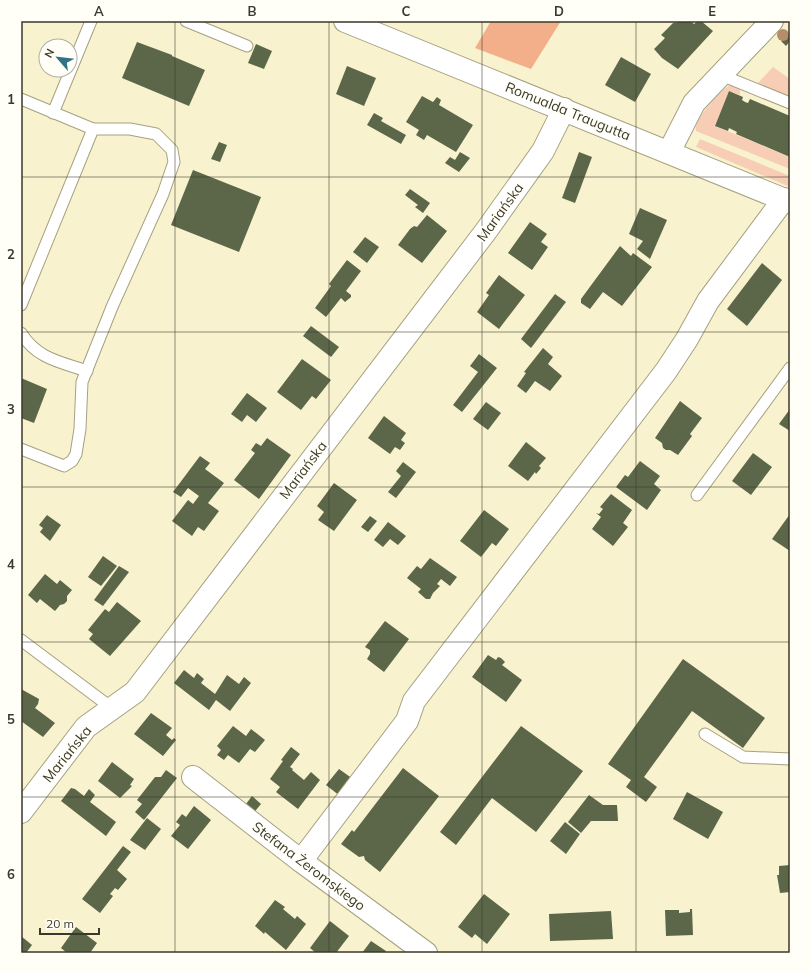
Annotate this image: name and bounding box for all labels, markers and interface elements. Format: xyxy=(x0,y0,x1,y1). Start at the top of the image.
text: A xyxy=(94,3,104,19)
text: B xyxy=(248,3,257,19)
text: C xyxy=(402,3,411,19)
text: D xyxy=(554,3,564,19)
text: E xyxy=(708,3,716,19)
north arrow xyxy=(38,38,78,78)
text: N xyxy=(41,46,57,60)
street label: Romualda Traugutta xyxy=(503,78,633,144)
text: 1 xyxy=(7,91,15,107)
street label: Mariańska xyxy=(473,179,527,245)
text: 2 xyxy=(7,246,15,262)
text: 3 xyxy=(7,401,15,417)
street label: Mariańska xyxy=(275,437,331,503)
text: 4 xyxy=(7,556,15,572)
text: 5 xyxy=(7,711,15,727)
street label: Mariańska xyxy=(39,722,95,786)
street label: Stefana Żeromskiego xyxy=(249,818,369,914)
text: 6 xyxy=(7,866,15,882)
scale bar xyxy=(40,910,99,936)
text: 20 m xyxy=(46,916,74,931)

